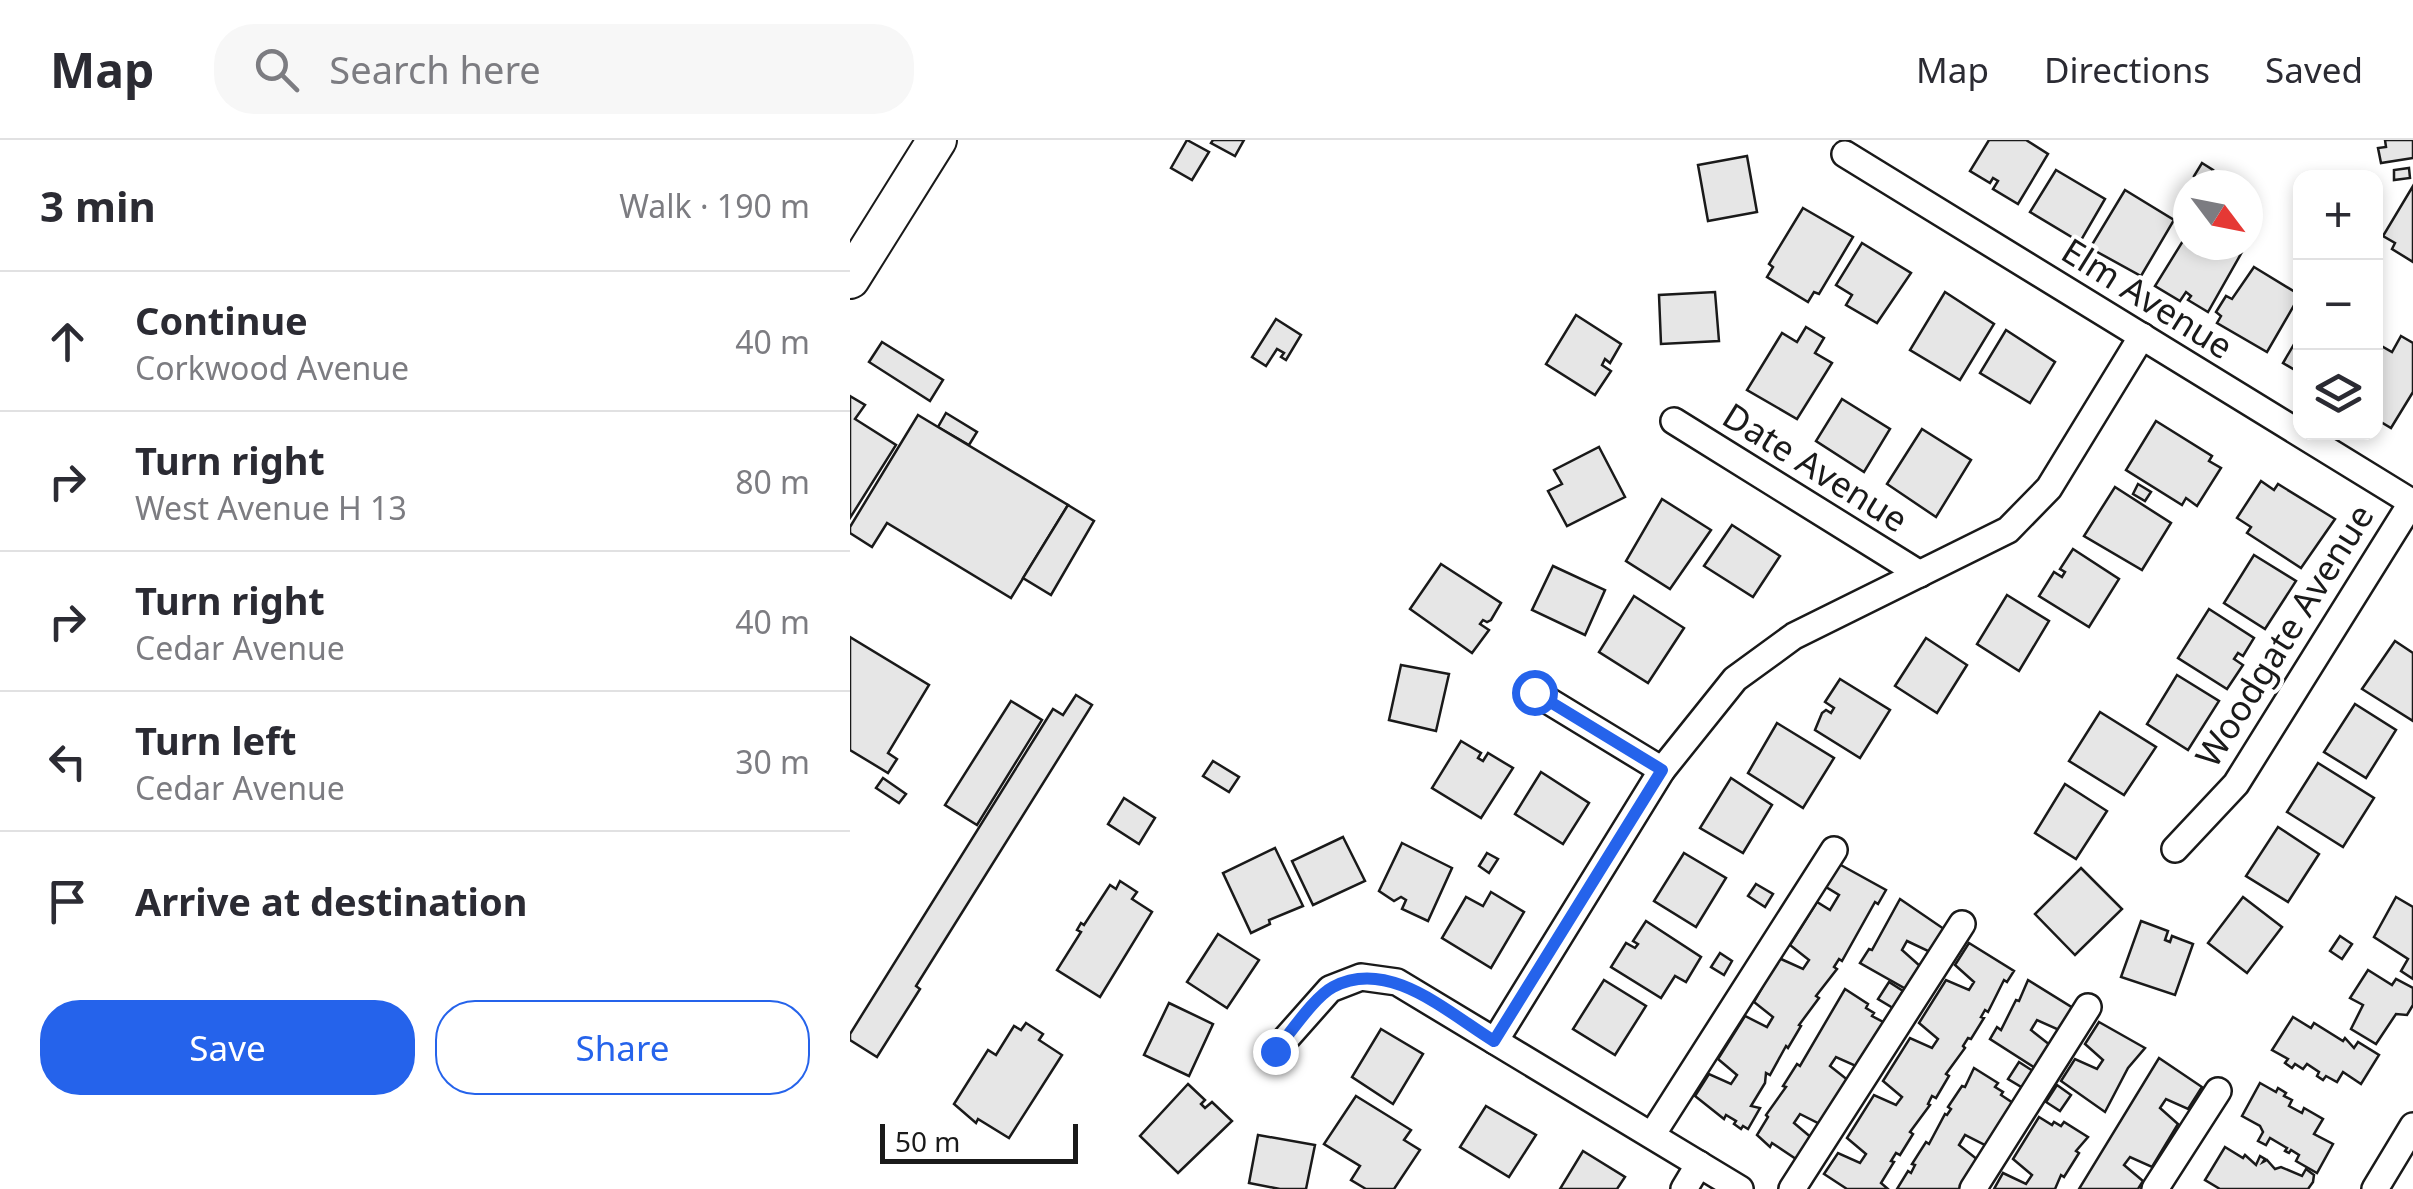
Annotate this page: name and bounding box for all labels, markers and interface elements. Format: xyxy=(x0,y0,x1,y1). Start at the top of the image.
search box xyxy=(214,24,914,114)
text: Map xyxy=(50,37,154,102)
icon: search xyxy=(249,42,304,97)
text: Search here xyxy=(329,43,541,95)
text: Map xyxy=(1916,46,1989,93)
text: Directions xyxy=(2044,46,2210,93)
text: Saved xyxy=(2265,46,2363,93)
north arrow xyxy=(2173,170,2263,260)
map controls xyxy=(2293,170,2383,440)
button: + xyxy=(2293,170,2383,260)
text: 3 min xyxy=(40,177,156,234)
text: Walk · 190 m xyxy=(619,184,810,227)
street label: Elm Avenue xyxy=(2053,227,2242,369)
button: − xyxy=(2293,260,2383,350)
text: Continue xyxy=(135,294,308,346)
icon: ahead xyxy=(40,314,95,369)
text: 40 m xyxy=(735,320,810,363)
text: Corkwood Avenue xyxy=(135,346,409,389)
button: layers xyxy=(2293,350,2383,440)
street label: Date Avenue xyxy=(1714,391,1917,542)
text: Turn right xyxy=(135,434,325,486)
icon: right xyxy=(40,454,95,509)
text: 80 m xyxy=(735,460,810,503)
text: West Avenue H 13 xyxy=(135,486,407,529)
street label: Woodgate Avenue xyxy=(2184,495,2383,775)
text: Turn right xyxy=(135,574,325,626)
icon: right xyxy=(40,594,95,649)
text: 40 m xyxy=(735,600,810,643)
text: Cedar Avenue xyxy=(135,626,345,669)
route start xyxy=(1512,670,1558,716)
text: Turn left xyxy=(135,714,297,766)
icon: left xyxy=(40,734,95,789)
text: 30 m xyxy=(735,740,810,783)
text: Cedar Avenue xyxy=(135,766,345,809)
icon: arrive xyxy=(40,874,95,929)
text: Arrive at destination xyxy=(135,875,527,927)
button: Save xyxy=(40,1000,415,1095)
button: Share xyxy=(435,1000,810,1095)
route end xyxy=(1253,1029,1299,1075)
scale bar xyxy=(880,1119,1078,1164)
text: 50 m xyxy=(895,1122,961,1160)

